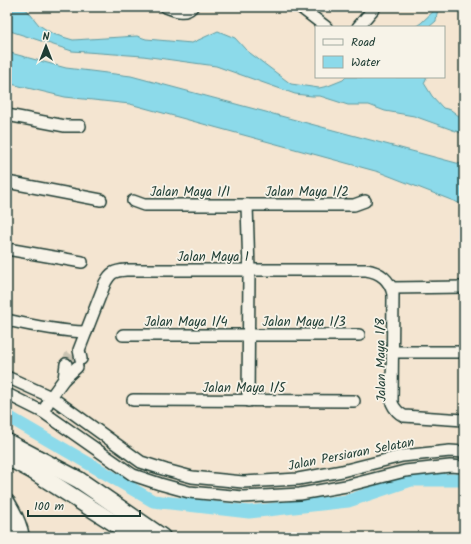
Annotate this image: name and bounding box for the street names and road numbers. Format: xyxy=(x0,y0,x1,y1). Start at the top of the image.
street label: Jalan Maya 1/1 xyxy=(150,182,230,203)
street label: Jalan Maya 1/2 xyxy=(265,182,349,203)
street label: Jalan Maya 1 xyxy=(177,247,249,268)
street label: Jalan Maya 1/4 xyxy=(144,312,228,333)
street label: Jalan Maya 1/3 xyxy=(262,312,346,333)
street label: Jalan Maya 1/8 xyxy=(370,318,393,402)
street label: Jalan Maya 1/5 xyxy=(202,378,287,399)
street label: Jalan Persiaran Selatan xyxy=(286,432,416,477)

